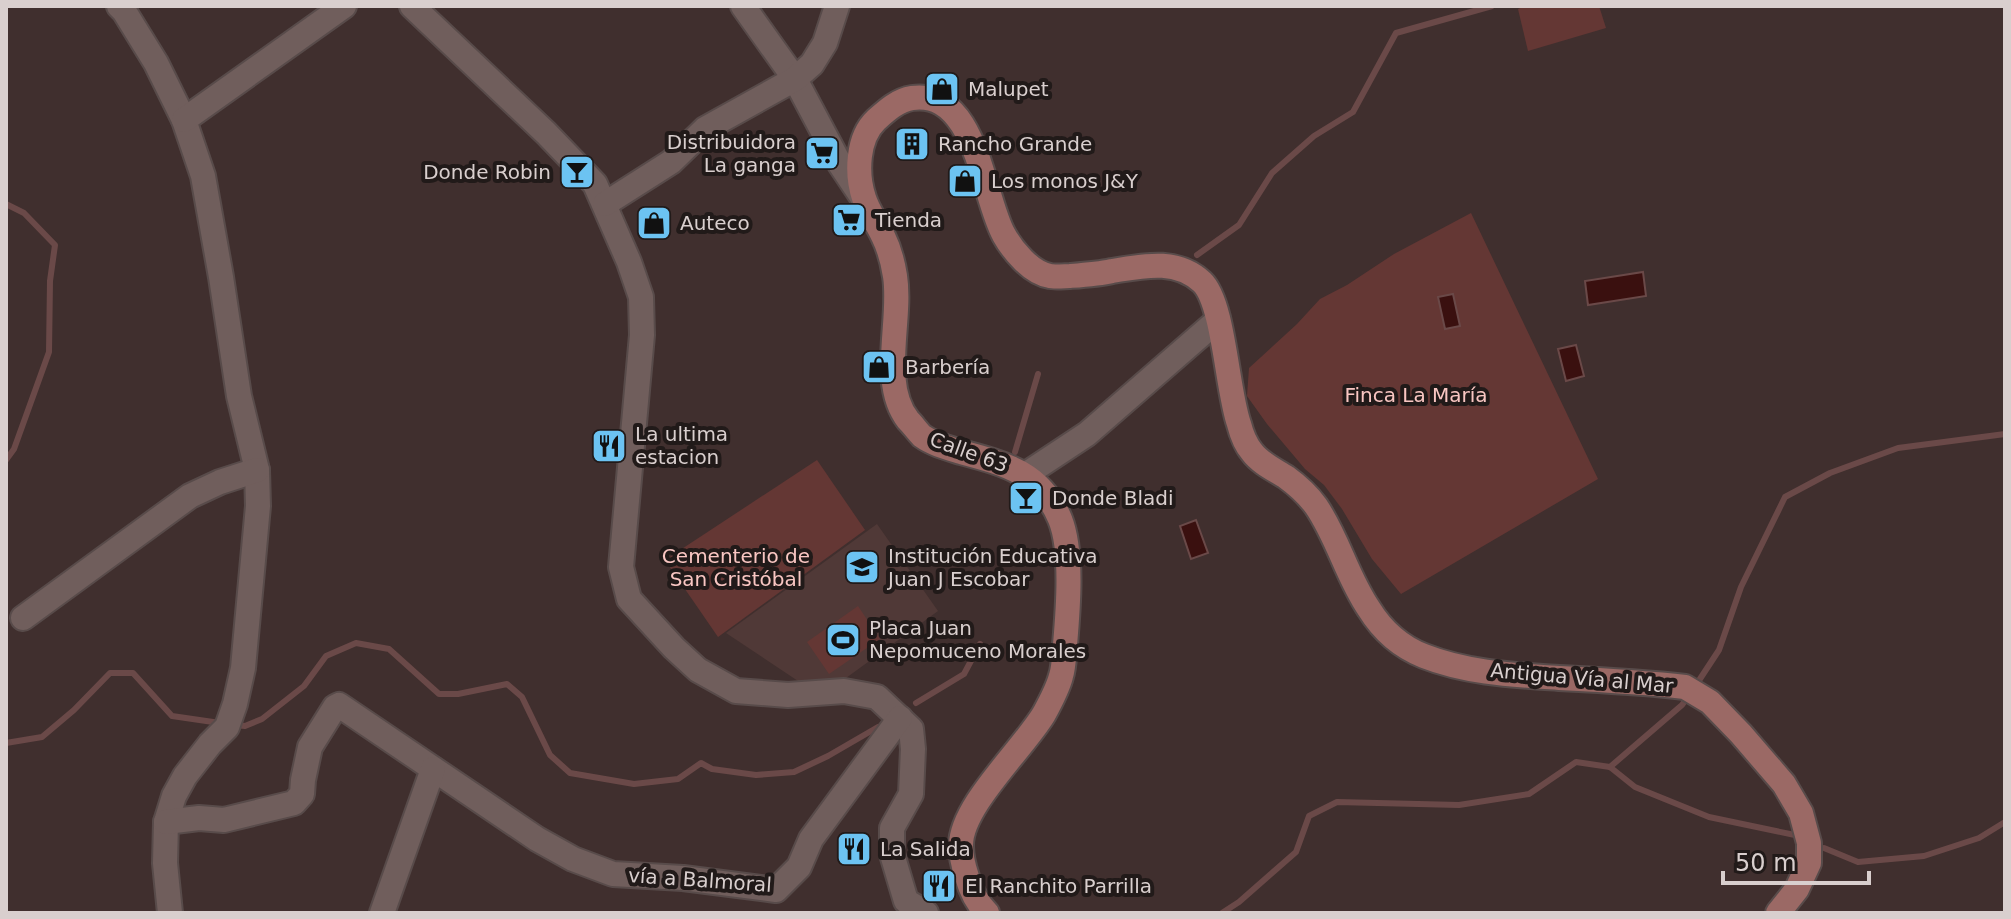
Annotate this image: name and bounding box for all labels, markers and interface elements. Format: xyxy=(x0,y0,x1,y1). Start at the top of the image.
shop icon: Malupet xyxy=(923,70,961,108)
place label: Malupet xyxy=(968,77,1049,101)
building icon: Rancho Grande xyxy=(893,125,931,163)
place label: Distribuidora La ganga xyxy=(667,130,796,177)
place label: Rancho Grande xyxy=(938,132,1092,156)
supermarket icon: Distribuidora La ganga xyxy=(803,134,841,172)
bar icon: Donde Robin xyxy=(558,153,596,191)
place label: Donde Robin xyxy=(423,160,551,184)
shop icon: Los monos J&Y xyxy=(946,162,984,200)
place label: Los monos J&Y xyxy=(991,169,1139,193)
supermarket icon: Tienda xyxy=(830,201,868,239)
shop icon: Auteco xyxy=(635,204,673,242)
place label: Tienda xyxy=(874,208,942,232)
place label: Auteco xyxy=(680,211,750,235)
shop icon: Barbería xyxy=(860,348,898,386)
place label: Barbería xyxy=(905,355,990,379)
park label: Finca La María xyxy=(1344,383,1488,407)
place label: La ultima estacion xyxy=(635,422,728,469)
restaurant icon: La ultima estacion xyxy=(590,427,628,465)
street label: Calle 63 xyxy=(927,427,1011,477)
bar icon: Donde Bladi xyxy=(1007,479,1045,517)
place label: Donde Bladi xyxy=(1052,486,1173,510)
park label: Cementerio de San Cristóbal xyxy=(662,544,810,591)
place label: Institución Educativa Juan J Escobar xyxy=(886,544,1097,591)
school or university icon: Institución Educativa Juan J Escobar xyxy=(843,548,881,586)
place label: Placa Juan Nepomuceno Morales xyxy=(869,616,1086,663)
sports icon: Placa Juan Nepomuceno Morales xyxy=(824,621,862,659)
street label: Antigua Vía al Mar xyxy=(1490,658,1675,698)
restaurant icon: La Salida xyxy=(835,830,873,868)
scale bar xyxy=(1723,835,1869,885)
place label: La Salida xyxy=(880,837,971,861)
text: 50 m xyxy=(1735,849,1797,877)
street label: vía a Balmoral xyxy=(627,863,773,897)
restaurant icon: El Ranchito Parrilla xyxy=(920,867,958,905)
place label: El Ranchito Parrilla xyxy=(965,874,1152,898)

